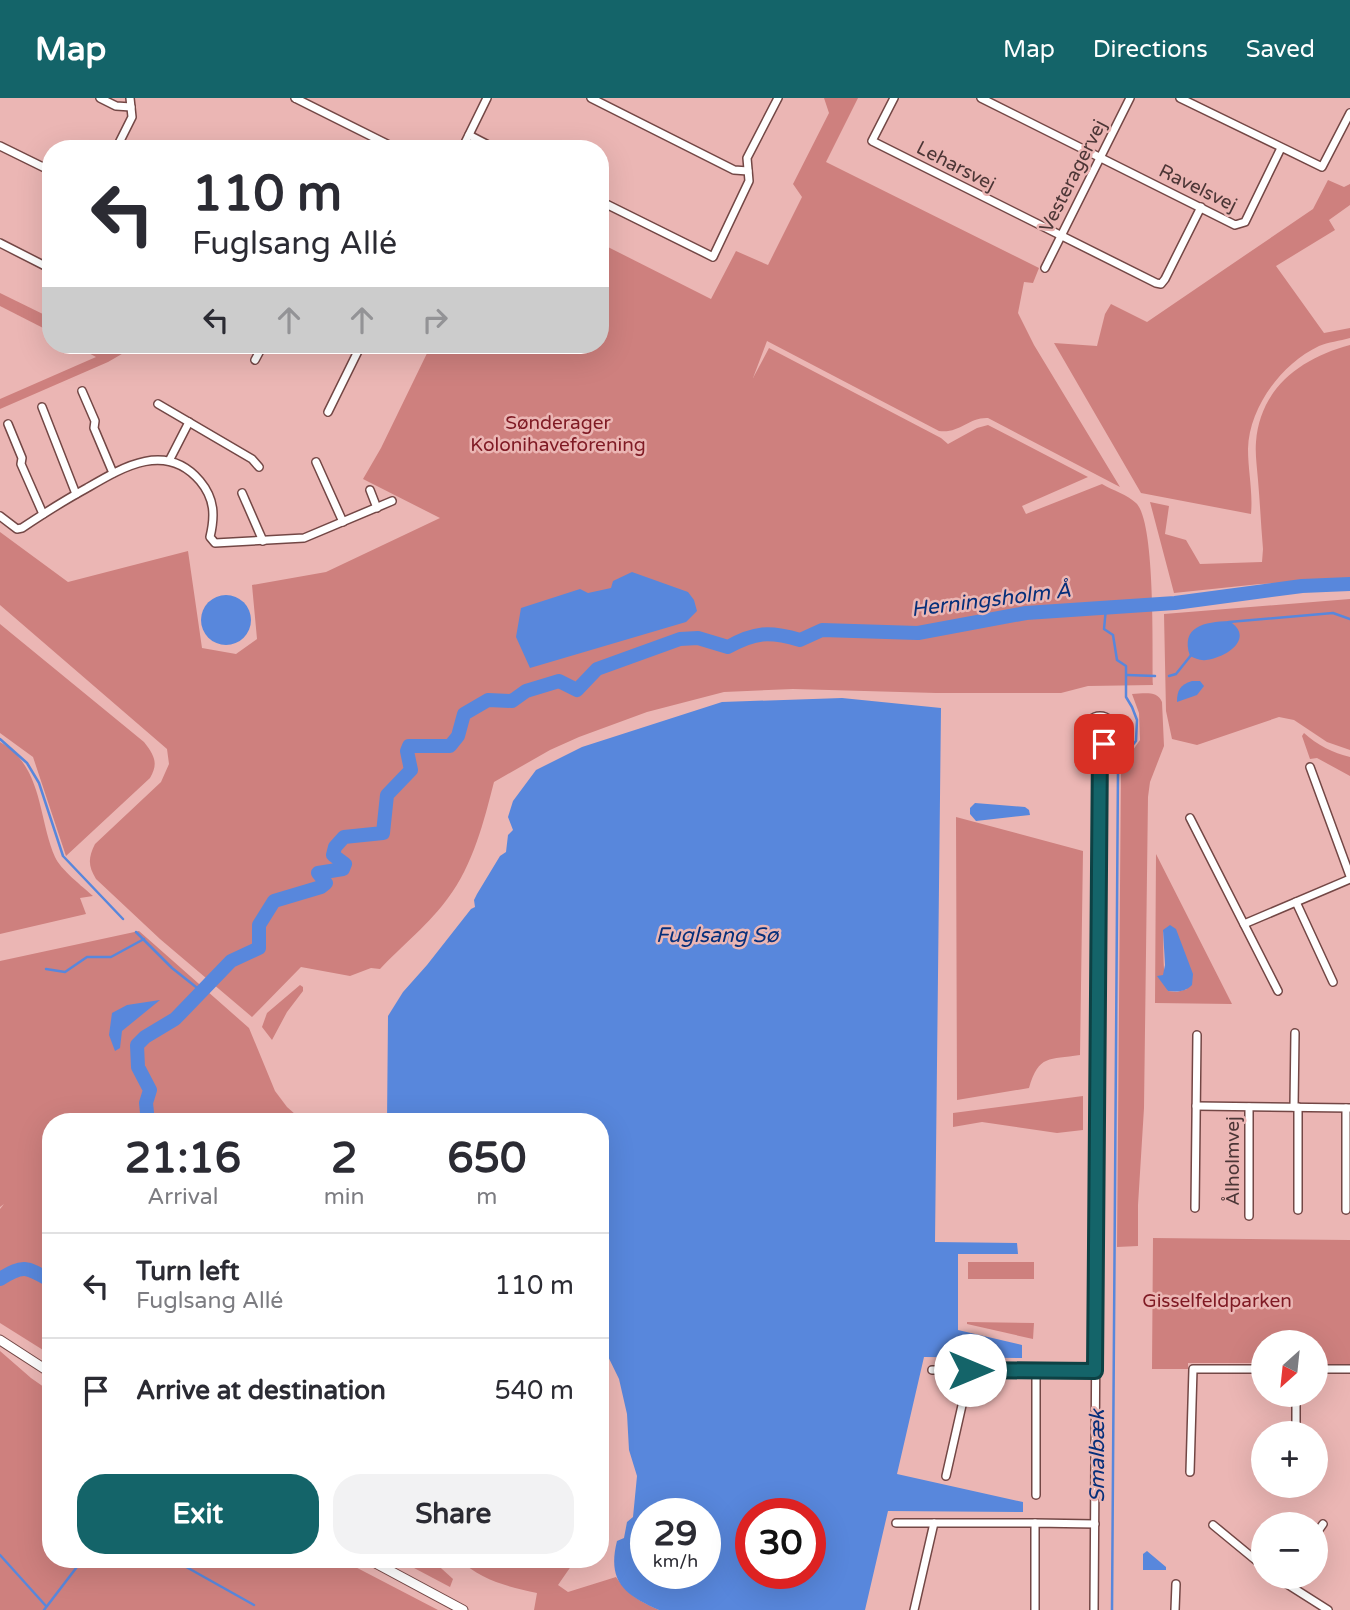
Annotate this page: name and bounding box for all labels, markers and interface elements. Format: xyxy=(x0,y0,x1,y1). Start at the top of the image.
text: Map xyxy=(35,30,106,69)
text: Map xyxy=(1003,35,1055,64)
text: Directions xyxy=(1093,35,1208,64)
text: Saved xyxy=(1246,35,1315,64)
street label: Vesteragervej xyxy=(1035,116,1111,236)
street label: Leharsvej xyxy=(913,137,999,195)
street label: Ravelsvej xyxy=(1155,160,1241,216)
text: 110 m xyxy=(192,165,342,224)
icon: left xyxy=(77,168,168,259)
text: Fuglsang Allé xyxy=(192,225,397,263)
icon: left xyxy=(197,301,235,339)
icon: ahead xyxy=(270,301,308,339)
icon: ahead xyxy=(343,301,381,339)
icon: right xyxy=(416,301,454,339)
park label: Sønderager Kolonihaveforening xyxy=(470,412,646,456)
water label: Herningsholm Å xyxy=(910,577,1072,622)
pin xyxy=(1074,714,1134,774)
icon: arrive xyxy=(1085,725,1123,763)
water label: Fuglsang Sø xyxy=(656,923,779,948)
street label: Ålholmvej xyxy=(1221,1116,1244,1206)
text: 21:16 xyxy=(125,1133,241,1184)
text: 2 xyxy=(331,1133,357,1184)
text: 650 xyxy=(447,1133,526,1184)
text: Arrival xyxy=(147,1183,218,1211)
text: min xyxy=(324,1183,365,1211)
text: m xyxy=(476,1183,497,1211)
text: Turn left xyxy=(136,1256,239,1287)
icon: left xyxy=(77,1267,115,1305)
text: 110 m xyxy=(494,1270,574,1301)
text: Fuglsang Allé xyxy=(136,1287,283,1315)
park label: Gisselfeldparken xyxy=(1142,1290,1292,1312)
north arrow xyxy=(1251,1330,1328,1407)
map controls xyxy=(1251,1330,1328,1589)
position arrow xyxy=(933,1333,1007,1407)
icon: arrive xyxy=(77,1372,115,1410)
text: Arrive at destination xyxy=(136,1375,386,1406)
text: 540 m xyxy=(494,1375,574,1406)
water label: Smalbæk xyxy=(1085,1408,1110,1502)
button: + xyxy=(1251,1421,1328,1498)
button: Exit xyxy=(77,1474,319,1554)
button: Share xyxy=(333,1474,574,1554)
speed limit sign: 30 xyxy=(735,1498,826,1589)
button: − xyxy=(1251,1512,1328,1589)
text: 29 xyxy=(654,1513,697,1555)
text: km/h xyxy=(653,1550,698,1572)

